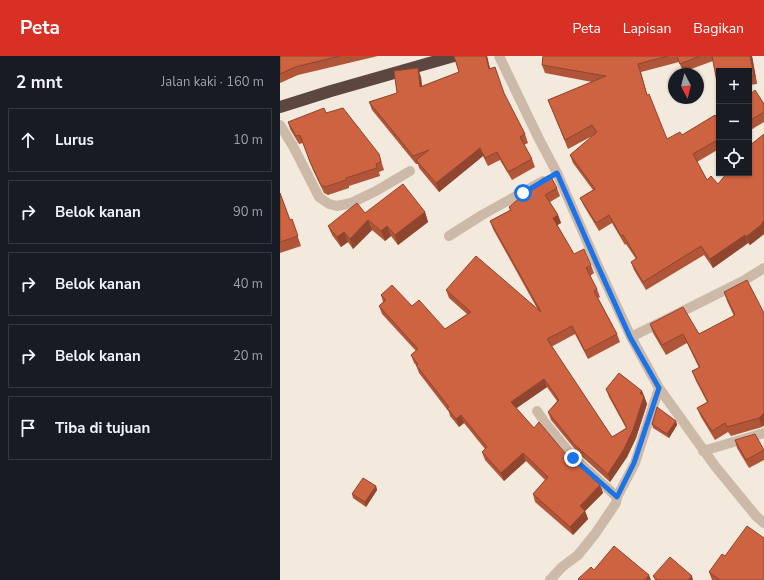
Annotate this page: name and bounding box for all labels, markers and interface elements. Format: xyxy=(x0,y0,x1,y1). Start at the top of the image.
text: Peta xyxy=(20,15,60,41)
text: Peta xyxy=(573,19,601,38)
text: Lapisan xyxy=(623,19,671,38)
text: Bagikan xyxy=(693,19,744,38)
north arrow xyxy=(668,68,704,104)
map controls xyxy=(716,68,752,176)
button: + xyxy=(716,68,752,104)
text: 2 mnt xyxy=(16,71,62,94)
text: Jalan kaki · 160 m xyxy=(161,73,264,91)
button: − xyxy=(716,104,752,140)
icon: ahead xyxy=(17,129,39,151)
text: Lurus xyxy=(55,130,94,150)
text: 10 m xyxy=(233,131,263,149)
button: locate xyxy=(716,140,752,176)
route start xyxy=(514,184,532,202)
icon: right xyxy=(17,201,39,223)
text: Belok kanan xyxy=(55,202,141,222)
text: 90 m xyxy=(233,203,263,221)
icon: right xyxy=(17,273,39,295)
text: Belok kanan xyxy=(55,274,141,294)
text: 40 m xyxy=(233,275,263,293)
icon: right xyxy=(17,345,39,367)
text: Belok kanan xyxy=(55,346,141,366)
text: 20 m xyxy=(233,347,263,365)
icon: arrive xyxy=(17,417,39,439)
text: Tiba di tujuan xyxy=(55,418,150,438)
route end xyxy=(564,449,582,467)

